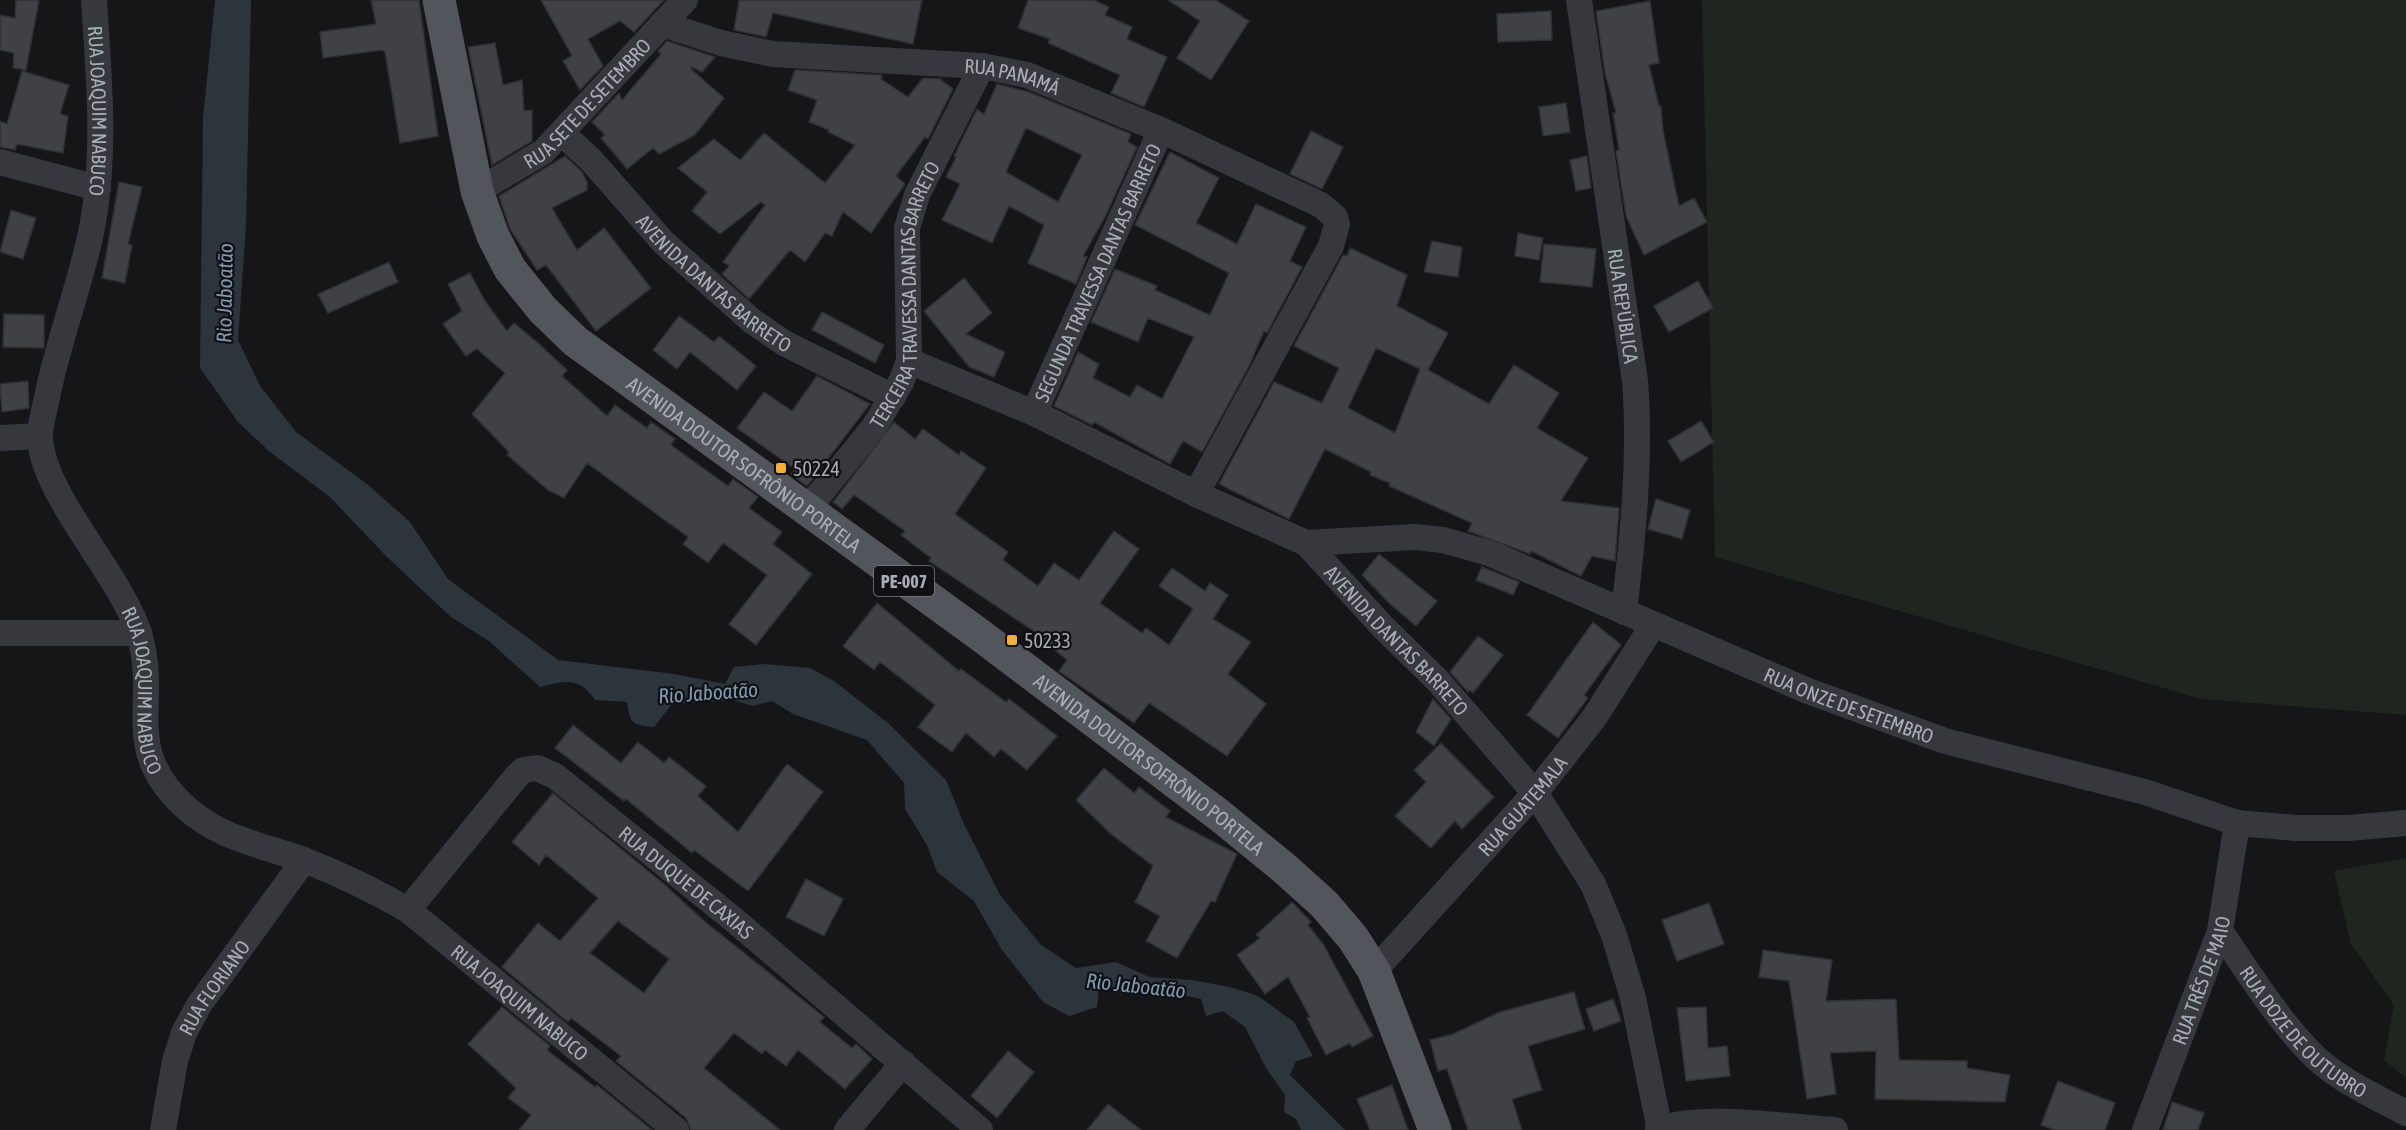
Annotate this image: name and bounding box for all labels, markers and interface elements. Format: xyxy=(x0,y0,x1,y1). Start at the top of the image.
street label: RUA JOAQUIM NABUCO xyxy=(84,25,112,197)
street label: RUA SETE DE SETEMBRO xyxy=(519,33,655,173)
street label: RUA PANAMÁ xyxy=(964,54,1064,99)
street label: SEGUNDA TRAVESSA DANTAS BARRETO xyxy=(1029,140,1165,405)
street label: TERCEIRA TRAVESSA DANTAS BARRETO xyxy=(865,157,944,432)
street label: AVENIDA DANTAS BARRETO xyxy=(632,209,795,356)
water label: Rio Jaboatão xyxy=(211,243,237,343)
street label: RUA REPÚBLICA xyxy=(1604,247,1644,365)
street label: AVENIDA DOUTOR SOFRÔNIO PORTELA xyxy=(623,371,866,557)
place label: 50224 xyxy=(793,457,840,480)
marker: 50224 xyxy=(774,461,788,475)
street label: AVENIDA DANTAS BARRETO xyxy=(1320,560,1474,720)
road number: PE-007 xyxy=(874,566,934,596)
street label: RUA JOAQUIM NABUCO xyxy=(118,603,168,778)
place label: 50233 xyxy=(1024,629,1071,652)
marker: 50233 xyxy=(1005,633,1019,647)
street label: RUA ONZE DE SETEMBRO xyxy=(1761,662,1937,747)
street label: AVENIDA DOUTOR SOFRÔNIO PORTELA xyxy=(1030,669,1269,859)
water label: Rio Jaboatão xyxy=(657,677,759,707)
street label: RUA GUATEMALA xyxy=(1473,751,1571,860)
street label: RUA DUQUE DE CAXIAS xyxy=(615,821,758,943)
street label: RUA TRÊS DE MAIO xyxy=(2167,914,2234,1048)
street label: RUA FLORIANO xyxy=(174,935,254,1039)
street label: RUA JOAQUIM NABUCO xyxy=(447,939,593,1065)
street label: RUA DOZE DE OUTUBRO xyxy=(2235,961,2371,1102)
water label: Rio Jaboatão xyxy=(1085,968,1187,1002)

